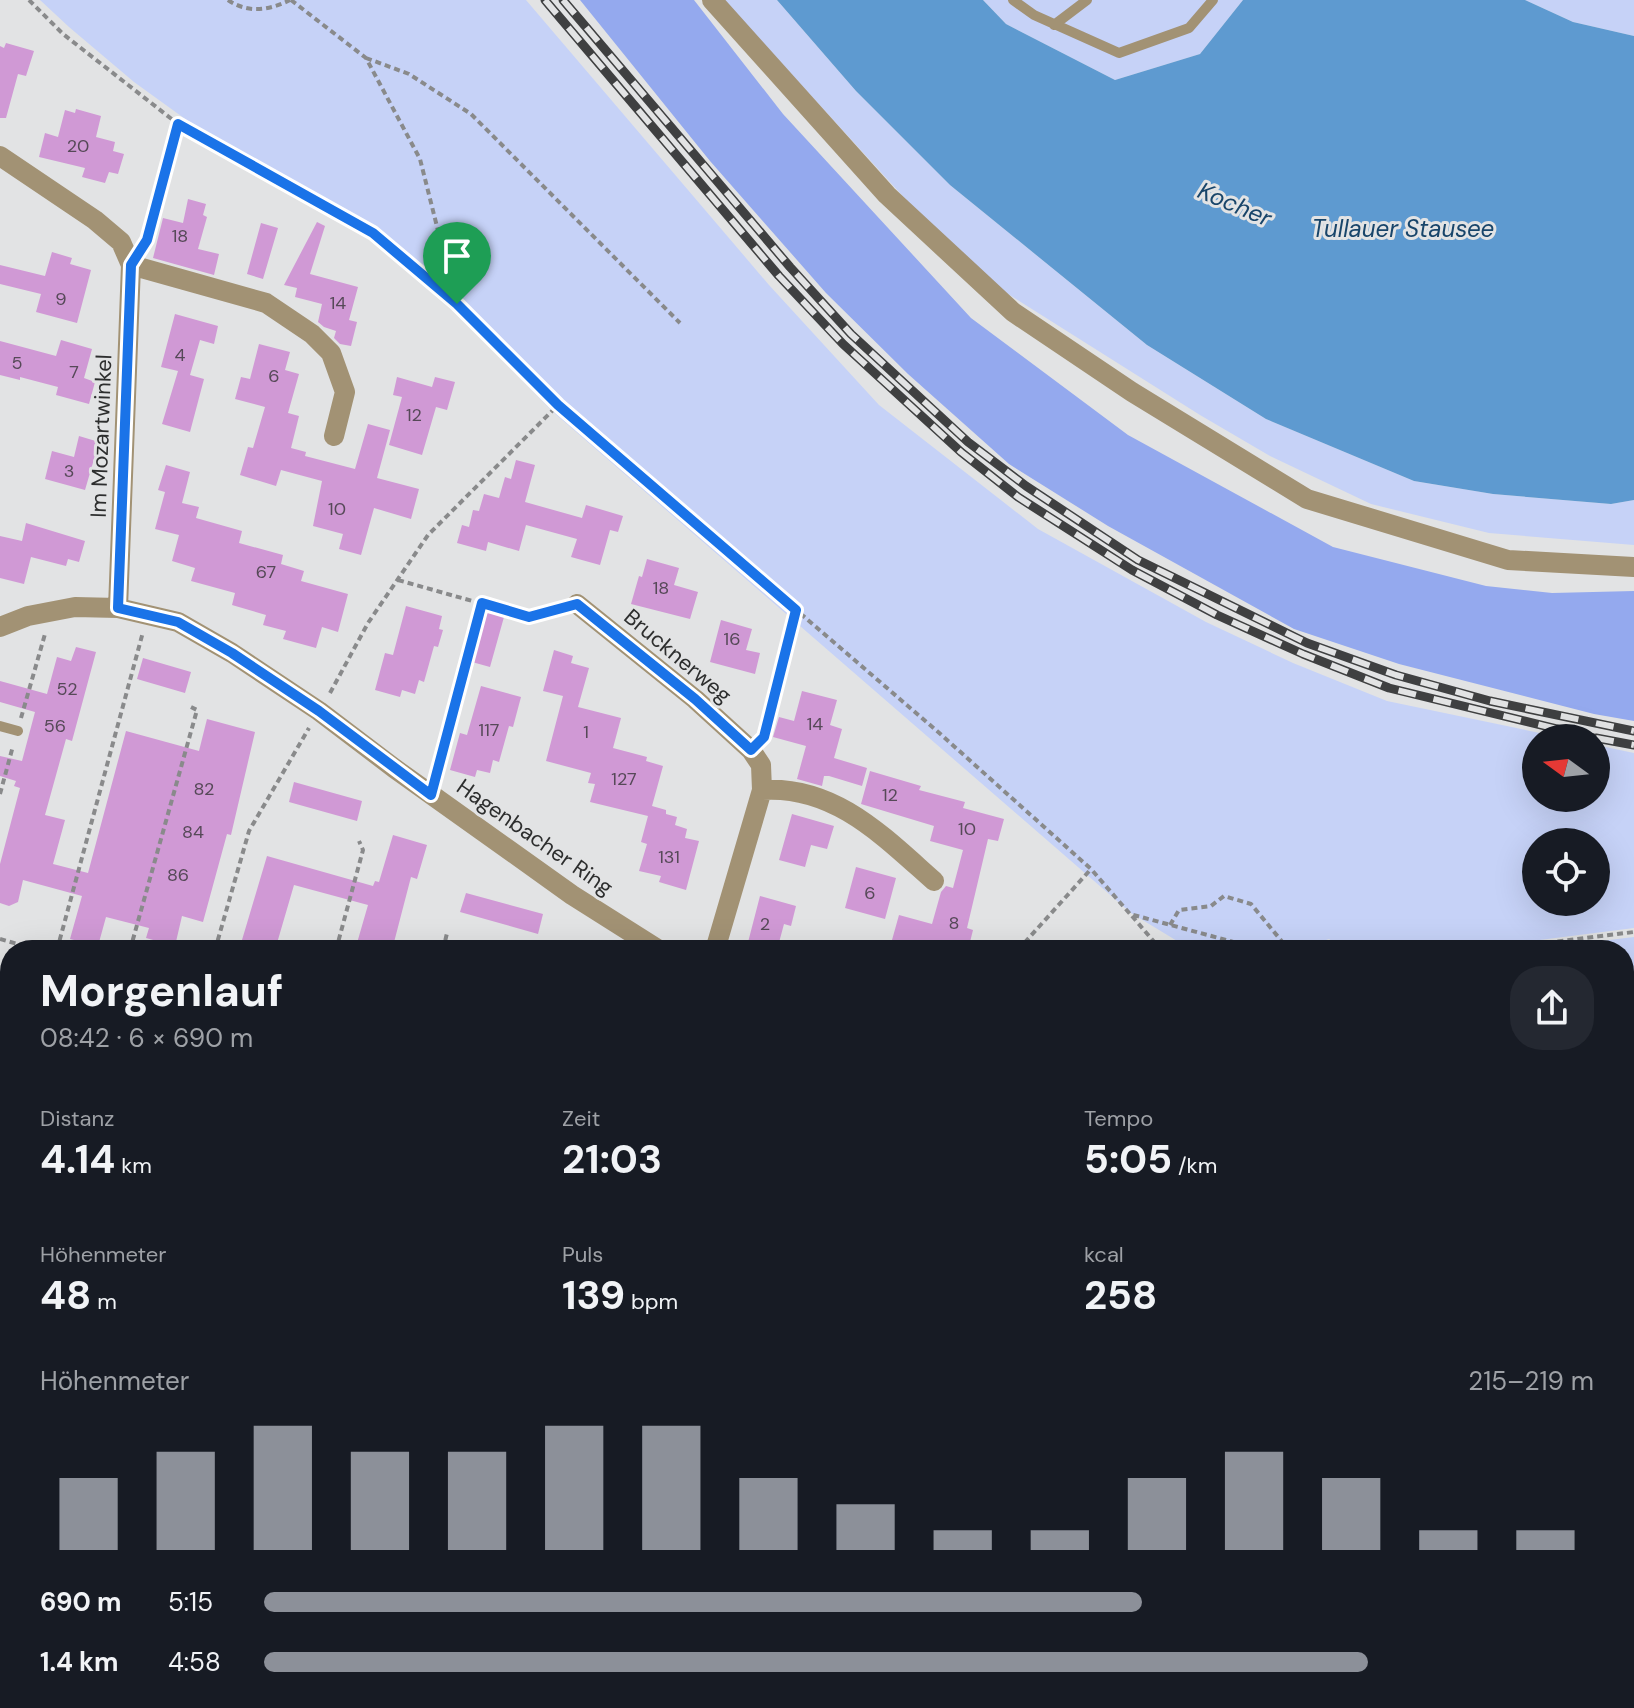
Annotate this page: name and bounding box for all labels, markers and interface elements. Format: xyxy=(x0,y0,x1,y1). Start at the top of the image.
house number: 20 xyxy=(67,134,89,158)
water label: Kocher xyxy=(1193,175,1278,234)
water label: Tullauer Stausee xyxy=(1312,213,1494,244)
pin xyxy=(423,222,491,304)
house number: 18 xyxy=(172,224,188,248)
icon: arrive xyxy=(435,234,479,278)
house number: 9 xyxy=(55,287,67,311)
house number: 14 xyxy=(330,291,346,315)
house number: 4 xyxy=(175,343,186,367)
house number: 5 xyxy=(12,351,22,375)
street label: Im Mozartwinkel xyxy=(84,354,118,518)
house number: 7 xyxy=(69,360,79,384)
house number: 6 xyxy=(268,364,280,388)
house number: 12 xyxy=(406,403,422,427)
house number: 3 xyxy=(64,459,74,483)
house number: 10 xyxy=(328,497,346,521)
house number: 67 xyxy=(256,560,276,584)
house number: 18 xyxy=(653,576,669,600)
street label: Brucknerweg xyxy=(618,602,738,710)
house number: 16 xyxy=(724,627,740,651)
house number: 52 xyxy=(56,677,78,701)
house number: 14 xyxy=(807,712,823,736)
house number: 56 xyxy=(44,714,66,738)
house number: 117 xyxy=(479,718,499,742)
house number: 1 xyxy=(583,720,589,744)
north arrow xyxy=(1522,724,1610,812)
map controls xyxy=(1522,724,1610,916)
house number: 127 xyxy=(611,767,637,791)
street label: Hagenbacher Ring xyxy=(451,772,619,902)
house number: 82 xyxy=(193,777,215,801)
house number: 12 xyxy=(882,783,898,807)
house number: 10 xyxy=(958,817,976,841)
house number: 84 xyxy=(182,820,204,844)
button: locate xyxy=(1522,828,1610,916)
house number: 131 xyxy=(658,845,680,869)
house number: 86 xyxy=(167,863,189,887)
house number: 6 xyxy=(864,881,876,905)
house number: 8 xyxy=(949,911,959,935)
house number: 2 xyxy=(760,912,770,936)
text: Morgenlauf xyxy=(40,962,283,1020)
button: share xyxy=(1510,966,1594,1050)
text: 08:42 · 6 × 690 m xyxy=(40,1021,253,1055)
text: Distanz xyxy=(40,1104,114,1133)
text: Zeit xyxy=(562,1104,600,1133)
text: Tempo xyxy=(1084,1104,1153,1133)
text: 4.14 xyxy=(40,1133,115,1185)
text: 21:03 xyxy=(562,1133,662,1185)
text: 5:05 xyxy=(1084,1133,1172,1185)
text: km xyxy=(115,1151,152,1180)
text: /km xyxy=(1172,1151,1217,1180)
text: Höhenmeter xyxy=(40,1240,166,1269)
text: Puls xyxy=(562,1240,603,1269)
text: kcal xyxy=(1084,1240,1124,1269)
text: 48 xyxy=(40,1269,91,1321)
text: 139 xyxy=(562,1269,625,1321)
text: 258 xyxy=(1084,1269,1157,1321)
text: m xyxy=(91,1287,117,1316)
text: bpm xyxy=(625,1287,678,1316)
text: Höhenmeter xyxy=(40,1364,189,1398)
text: 215–219 m xyxy=(1468,1364,1594,1398)
text: 690 m xyxy=(40,1585,121,1619)
text: 5:15 xyxy=(168,1585,213,1619)
text: 1.4 km xyxy=(40,1645,119,1679)
text: 4:58 xyxy=(168,1645,221,1679)

